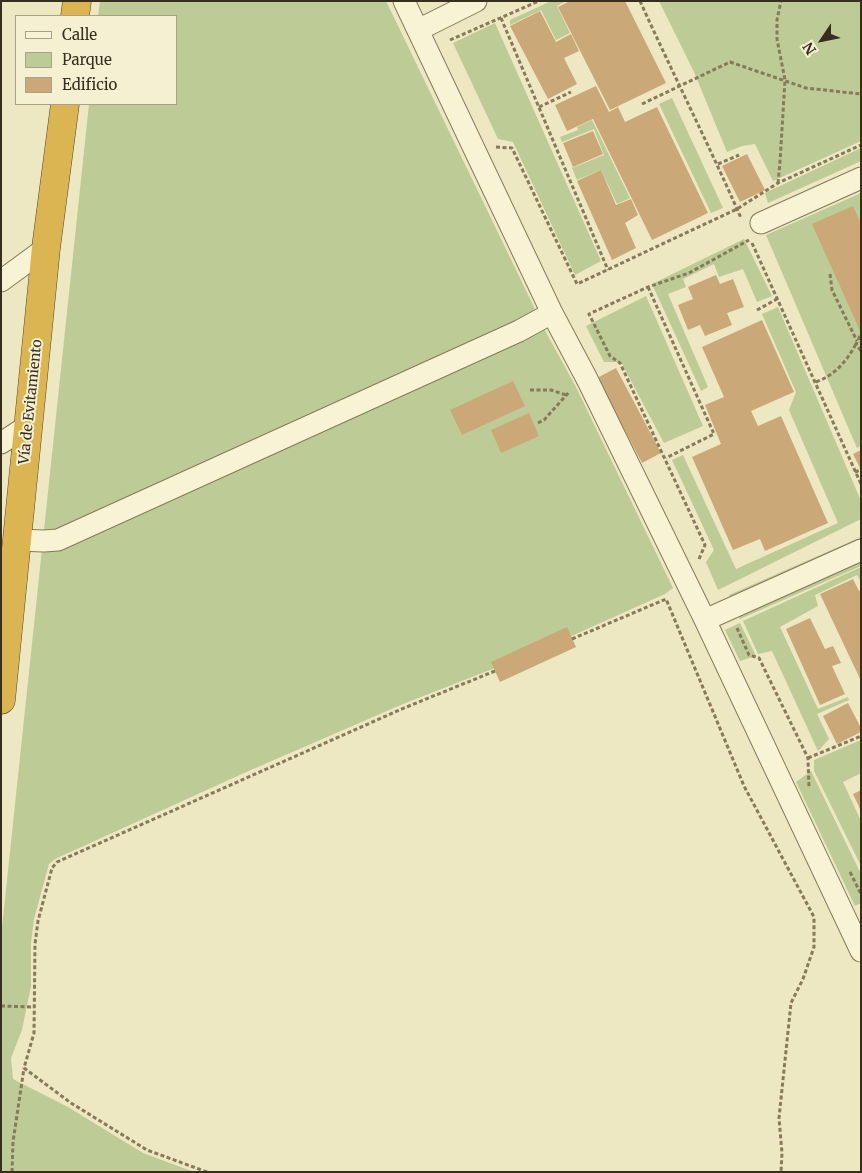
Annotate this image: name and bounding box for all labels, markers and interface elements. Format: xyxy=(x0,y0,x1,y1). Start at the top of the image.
legend xyxy=(15,15,178,105)
north arrow xyxy=(797,15,847,65)
text: Calle xyxy=(62,25,97,44)
text: N xyxy=(799,39,820,58)
text: Parque xyxy=(62,50,112,69)
text: Edificio xyxy=(62,75,117,94)
street label: Vía de Evitamiento xyxy=(16,339,46,465)

